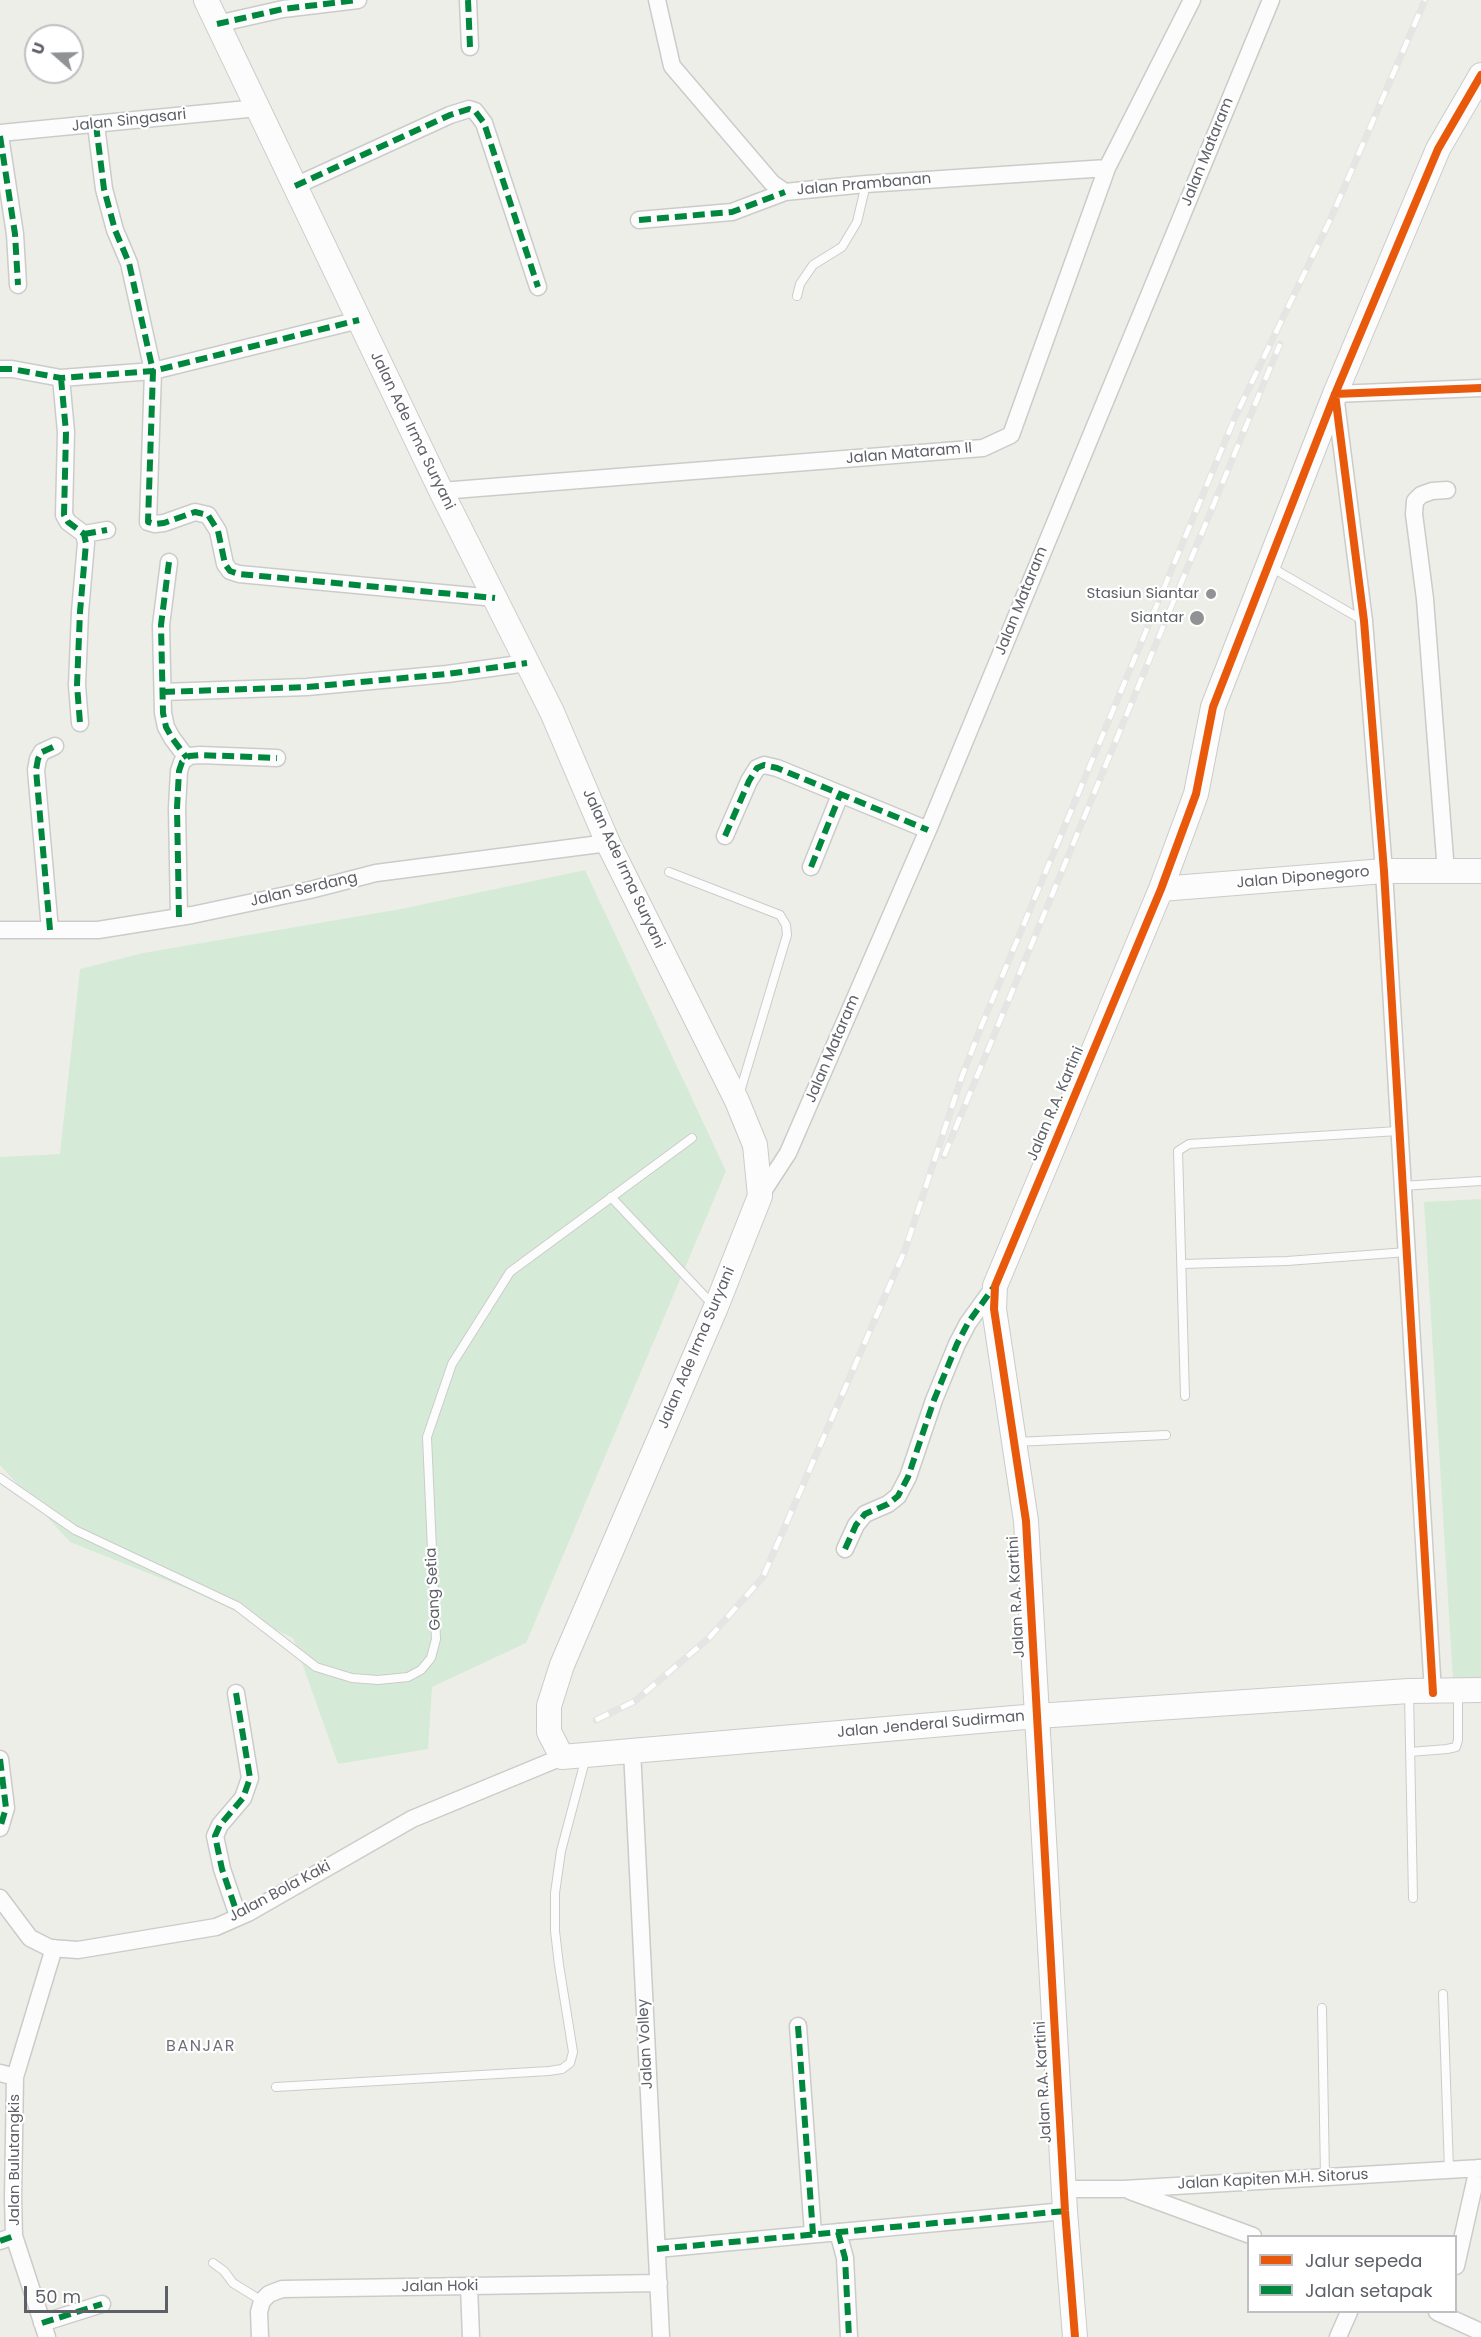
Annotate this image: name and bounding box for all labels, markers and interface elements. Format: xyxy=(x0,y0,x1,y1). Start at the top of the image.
north arrow xyxy=(24,24,84,84)
text: U xyxy=(26,39,51,58)
street label: Jalan Mataram xyxy=(1178,95,1238,209)
street label: Jalan Singasari xyxy=(71,106,187,136)
street label: Jalan Prambanan xyxy=(796,170,932,200)
street label: Jalan Ade Irma Suryani xyxy=(366,349,458,513)
street label: Jalan Mataram II xyxy=(845,440,973,468)
street label: Jalan Mataram xyxy=(992,544,1052,658)
place label: Stasiun Siantar xyxy=(1086,585,1199,603)
marker: Stasiun Siantar xyxy=(1204,587,1218,601)
place label: Siantar xyxy=(1131,609,1184,627)
marker: Siantar xyxy=(1188,609,1206,627)
street label: Jalan Ade Irma Suryani xyxy=(578,786,668,952)
street label: Jalan Diponegoro xyxy=(1236,863,1370,893)
street label: Jalan Serdang xyxy=(249,869,359,911)
street label: Jalan Mataram xyxy=(802,992,864,1106)
street label: Jalan R.A. Kartini xyxy=(1024,1044,1088,1164)
street label: Jalan Ade Irma Suryani xyxy=(655,1264,739,1432)
street label: Jalan R.A. Kartini xyxy=(1005,1536,1029,1658)
street label: Gang Setia xyxy=(423,1547,445,1631)
street label: Jalan Jenderal Sudirman xyxy=(836,1708,1026,1742)
street label: Jalan Bola Kaki xyxy=(226,1858,334,1926)
street label: Jalan Volley xyxy=(635,1998,657,2090)
street label: Jalan R.A. Kartini xyxy=(1032,2021,1056,2143)
district label: BANJAR xyxy=(166,2037,236,2057)
street label: Jalan Bulutangkis xyxy=(6,2094,24,2226)
street label: Jalan Kapiten M.H. Sitorus xyxy=(1177,2166,1369,2194)
legend xyxy=(1247,2235,1457,2313)
text: Jalur sepeda xyxy=(1305,2248,1422,2273)
scale bar xyxy=(27,2274,171,2312)
street label: Jalan Hoki xyxy=(401,2277,479,2297)
text: Jalan setapak xyxy=(1305,2278,1433,2303)
text: 50 m xyxy=(35,2284,81,2309)

